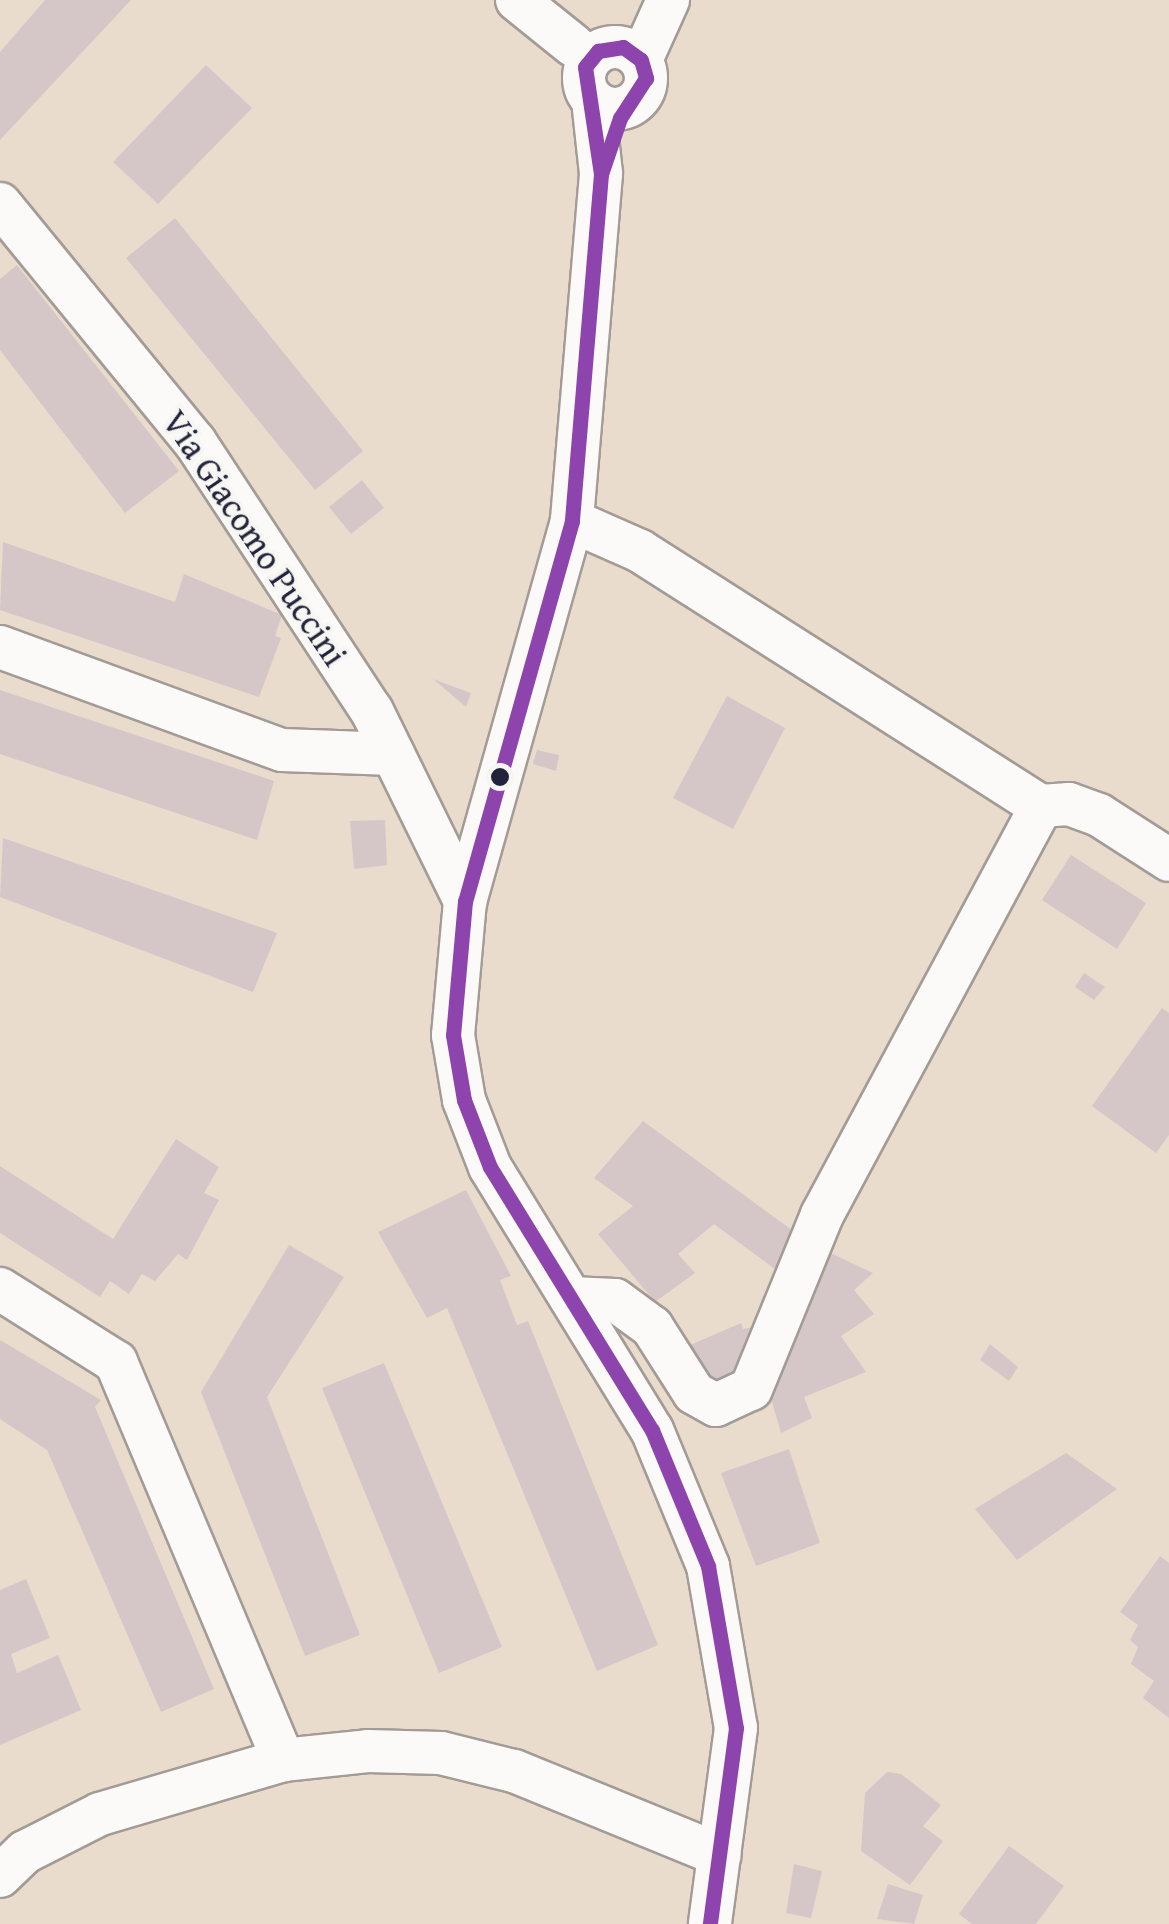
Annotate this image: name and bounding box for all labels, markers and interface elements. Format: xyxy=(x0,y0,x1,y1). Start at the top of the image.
street label: Via Giacomo Puccini xyxy=(154,402,356,674)
unlabelled marker xyxy=(490,767,510,787)

